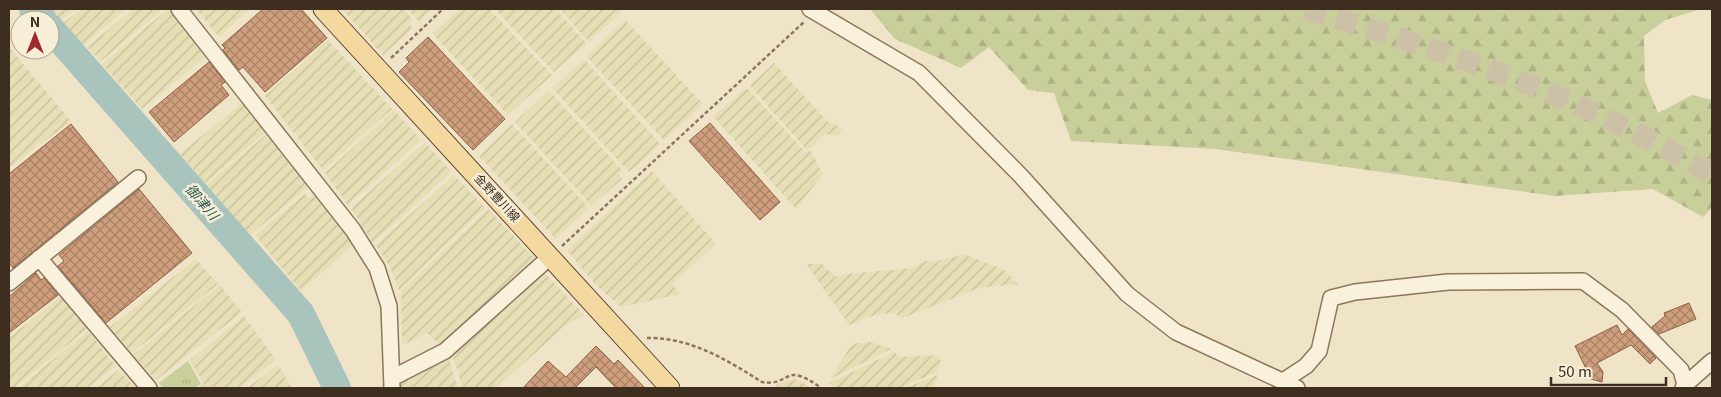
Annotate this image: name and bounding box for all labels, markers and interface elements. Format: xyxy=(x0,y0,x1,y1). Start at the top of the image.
north arrow xyxy=(10,10,60,60)
text: N xyxy=(30,11,40,31)
street label: 金野豊川線 xyxy=(471,169,525,225)
water label: 御津川 xyxy=(181,179,225,225)
scale bar xyxy=(1551,354,1666,386)
text: 50 m xyxy=(1558,360,1592,381)

